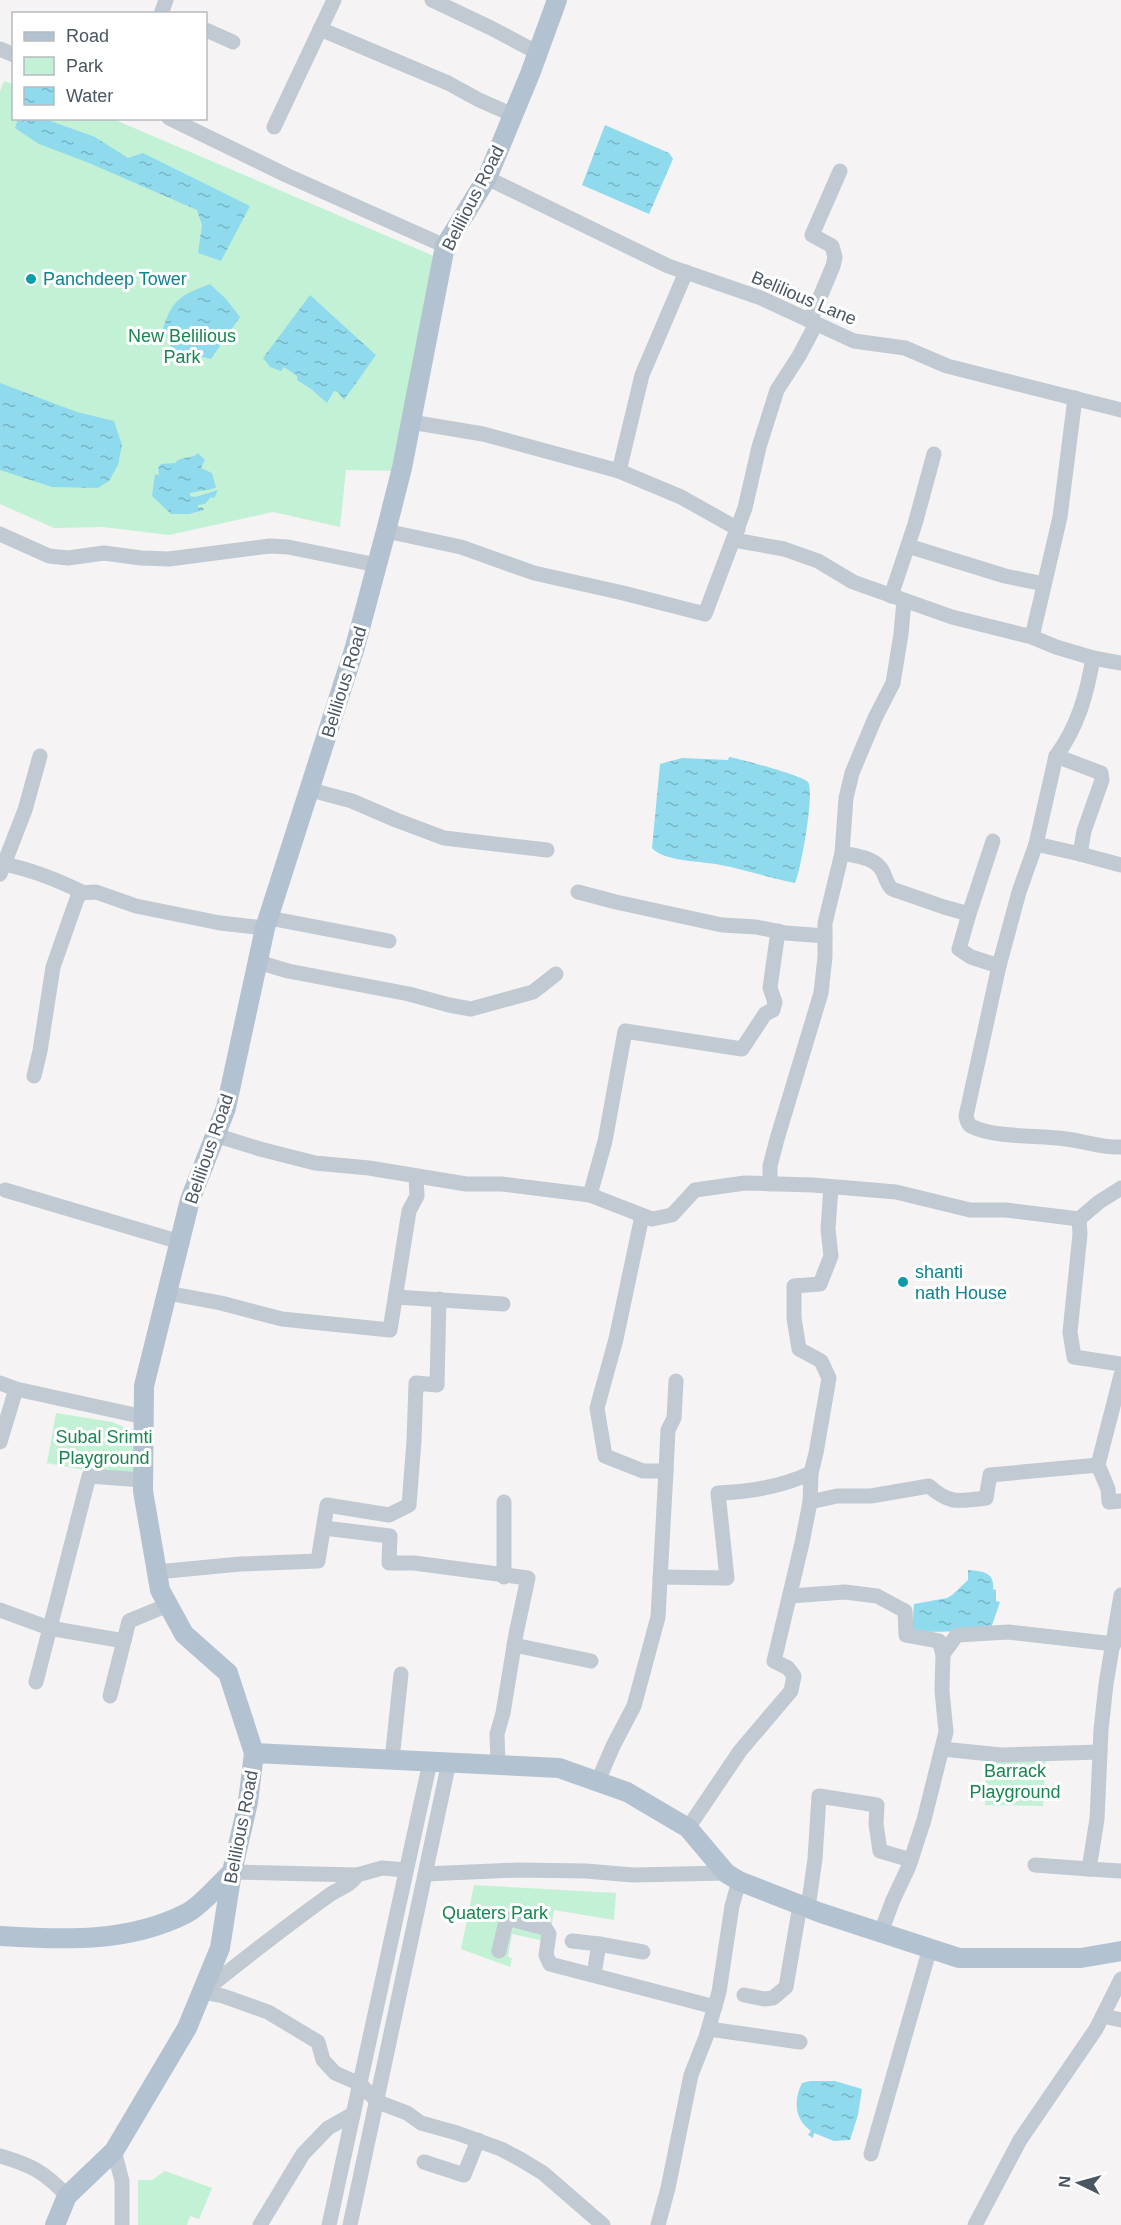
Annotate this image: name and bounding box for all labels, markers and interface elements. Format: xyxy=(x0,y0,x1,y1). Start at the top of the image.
legend xyxy=(12,12,207,120)
text: Road xyxy=(66,26,109,46)
text: Park xyxy=(66,56,104,76)
text: Water xyxy=(66,86,113,106)
street label: Belilious Road xyxy=(438,142,508,254)
street label: Belilious Lane xyxy=(749,267,859,329)
place label: Panchdeep Tower xyxy=(43,269,187,289)
marker: Panchdeep Tower xyxy=(24,272,38,286)
park label: New Belilious Park xyxy=(128,326,236,367)
street label: Belilious Road xyxy=(318,624,370,740)
street label: Belilious Road xyxy=(181,1091,237,1207)
place label: shanti nath House xyxy=(915,1262,1007,1303)
marker: shanti nath House xyxy=(896,1275,910,1289)
park label: Subal Srimti Playground xyxy=(55,1427,153,1468)
park label: Barrack Playground xyxy=(969,1761,1061,1802)
street label: Belilious Road xyxy=(220,1769,262,1885)
park label: Quaters Park xyxy=(442,1903,549,1923)
north arrow xyxy=(1049,2153,1109,2213)
text: N xyxy=(1056,2175,1074,2188)

